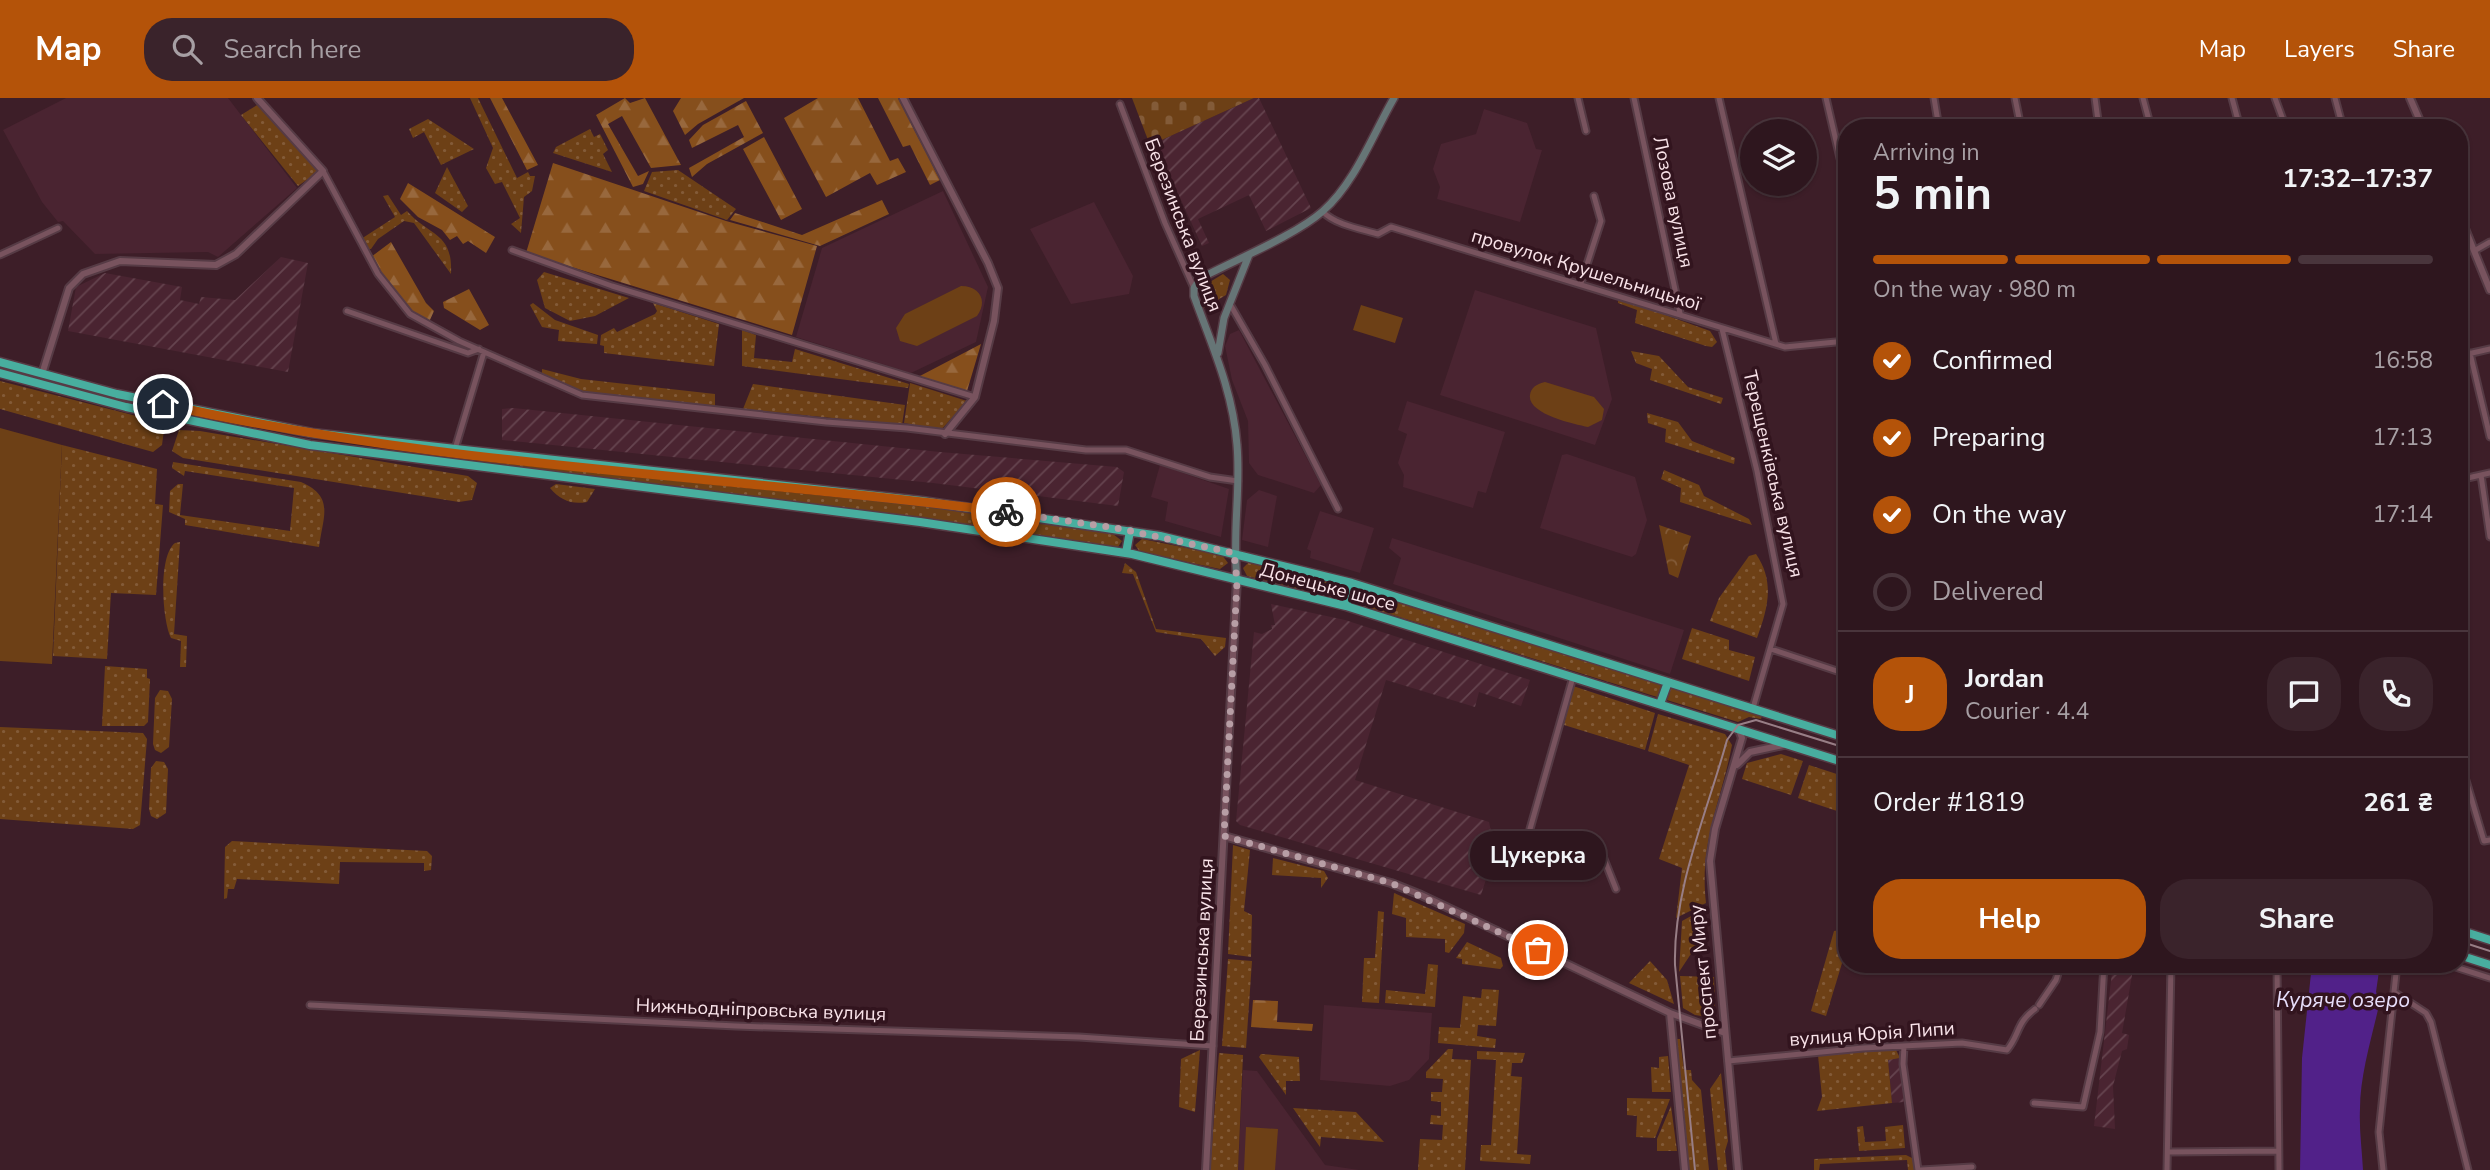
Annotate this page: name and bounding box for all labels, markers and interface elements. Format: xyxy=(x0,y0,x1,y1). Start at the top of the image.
search box xyxy=(144,18,634,81)
text: Map xyxy=(35,27,102,72)
icon: search xyxy=(168,30,206,68)
text: Search here xyxy=(224,32,361,67)
text: Map xyxy=(2199,33,2246,65)
text: Layers xyxy=(2284,33,2355,65)
text: Share xyxy=(2393,33,2455,65)
map controls xyxy=(1740,119,1817,196)
button: layers xyxy=(1740,119,1817,196)
street label: Лозова вулиця xyxy=(1646,134,1700,270)
street label: Березинська вулиця xyxy=(1138,135,1228,315)
text: Arriving in xyxy=(1873,137,1980,168)
text: 17:32–17:37 xyxy=(2282,161,2433,196)
text: 5 min xyxy=(1873,162,1992,225)
street label: провулок Крушельницької xyxy=(1468,223,1704,317)
text: On the way · 980 m xyxy=(1873,274,2076,305)
icon: check xyxy=(1873,342,1911,380)
text: Confirmed xyxy=(1932,343,2053,378)
text: 16:58 xyxy=(2373,345,2433,376)
street label: Терещенківська вулиця xyxy=(1737,368,1809,580)
pin xyxy=(133,374,193,434)
icon: home xyxy=(144,385,182,423)
icon: check xyxy=(1873,419,1911,457)
text: Preparing xyxy=(1932,420,2045,455)
text: 17:13 xyxy=(2373,422,2433,453)
courier xyxy=(971,477,1041,547)
icon: bike xyxy=(987,493,1025,531)
icon: check xyxy=(1873,496,1911,534)
text: On the way xyxy=(1932,497,2066,532)
text: 17:14 xyxy=(2373,499,2433,530)
street label: Донецьке шосе xyxy=(1258,556,1398,618)
text: Delivered xyxy=(1932,574,2044,609)
button: chat xyxy=(2267,657,2341,731)
button: phone xyxy=(2359,657,2433,731)
text: Jordan xyxy=(1965,661,2044,696)
text: J xyxy=(1905,677,1915,712)
text: Courier · 4.4 xyxy=(1965,696,2089,727)
text: Order #1819 xyxy=(1873,785,2025,820)
text: 261 ₴ xyxy=(2364,785,2433,820)
callout: Цукерка xyxy=(1470,831,1606,880)
text: Цукерка xyxy=(1490,840,1586,871)
street label: Березинська вулиця xyxy=(1184,858,1220,1042)
button: Help xyxy=(1873,879,2146,959)
button: Share xyxy=(2160,879,2433,959)
street label: проспект Миру xyxy=(1683,903,1723,1041)
pin xyxy=(1508,920,1568,980)
icon: bag xyxy=(1519,931,1557,969)
water label: Куряче озеро xyxy=(2276,986,2410,1014)
street label: Нижньодніпровська вулиця xyxy=(635,993,887,1027)
street label: вулиця Юрія Липи xyxy=(1788,1015,1956,1053)

